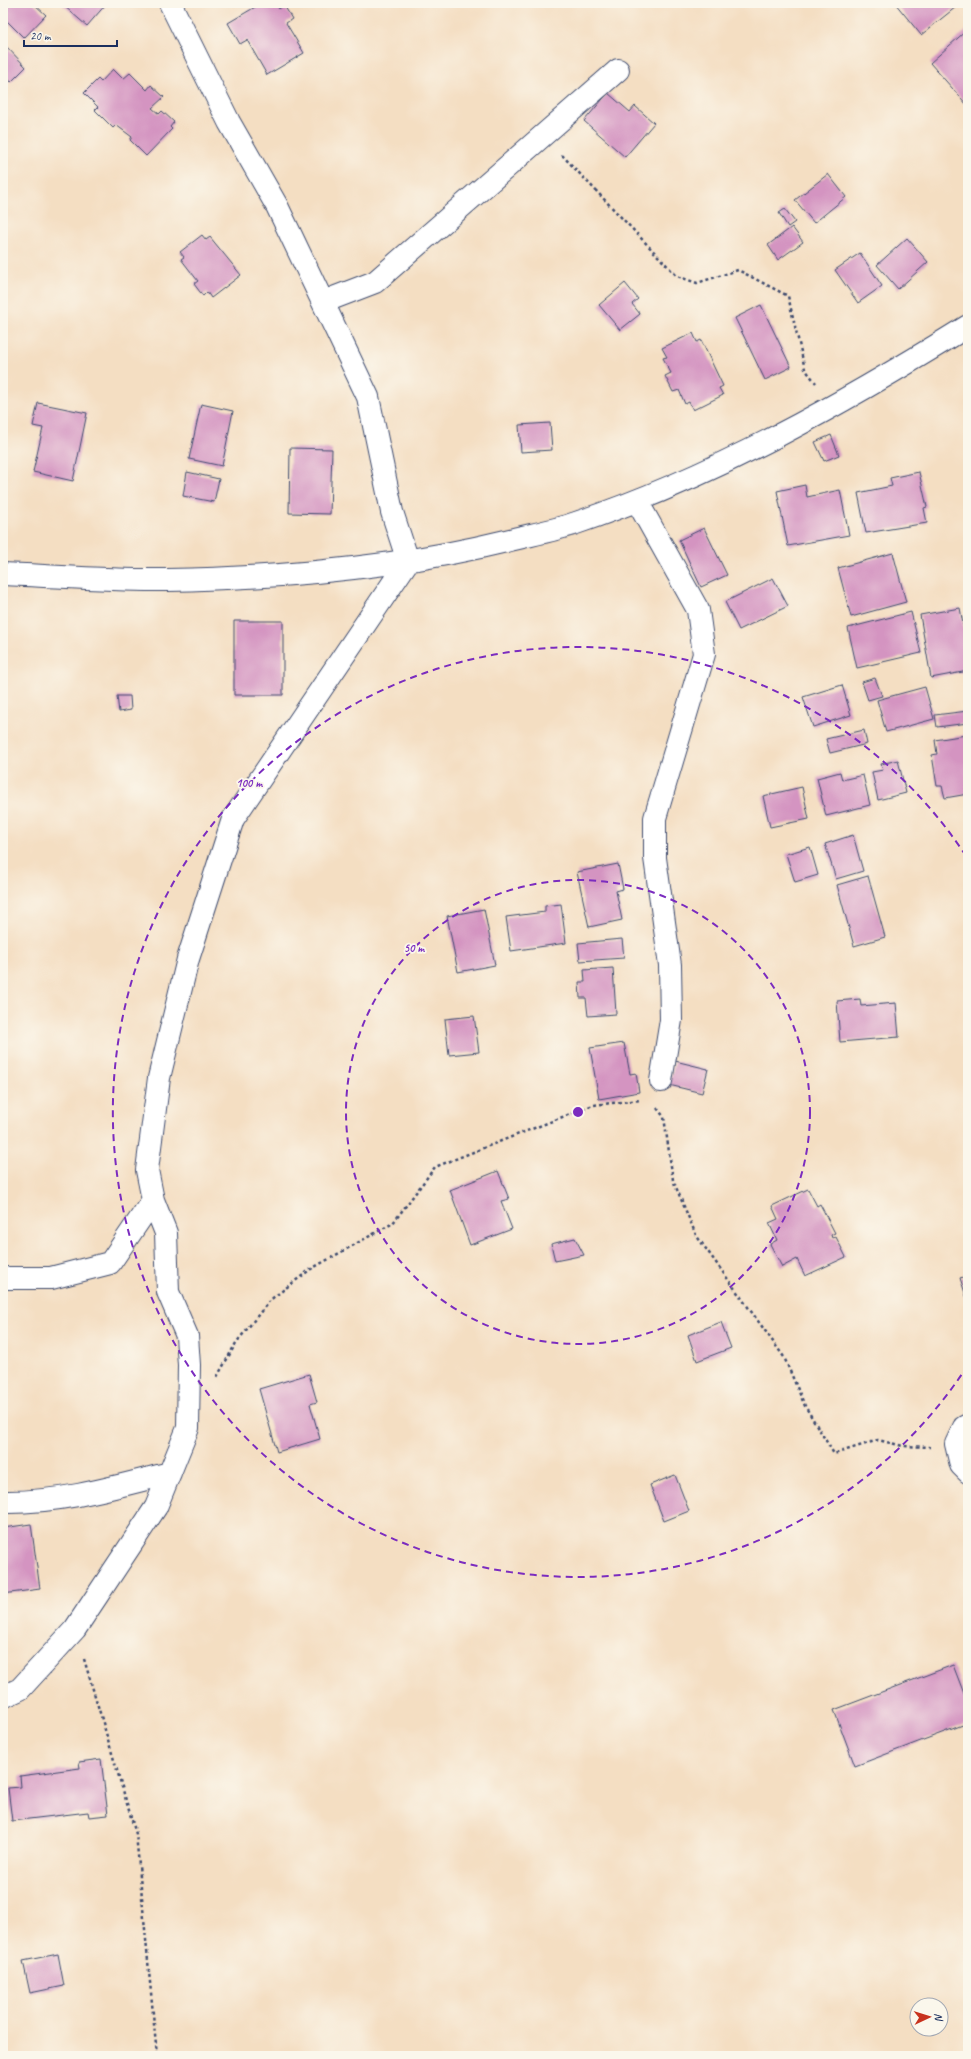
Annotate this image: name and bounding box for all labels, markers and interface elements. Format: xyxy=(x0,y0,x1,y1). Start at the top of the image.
scale bar xyxy=(24,22,117,48)
text: 20 m xyxy=(30,28,52,44)
text: 100 m xyxy=(236,775,263,791)
text: 50 m xyxy=(404,940,425,956)
centre of rings xyxy=(571,1105,585,1119)
north arrow xyxy=(909,1997,949,2037)
text: N xyxy=(932,2012,946,2022)

